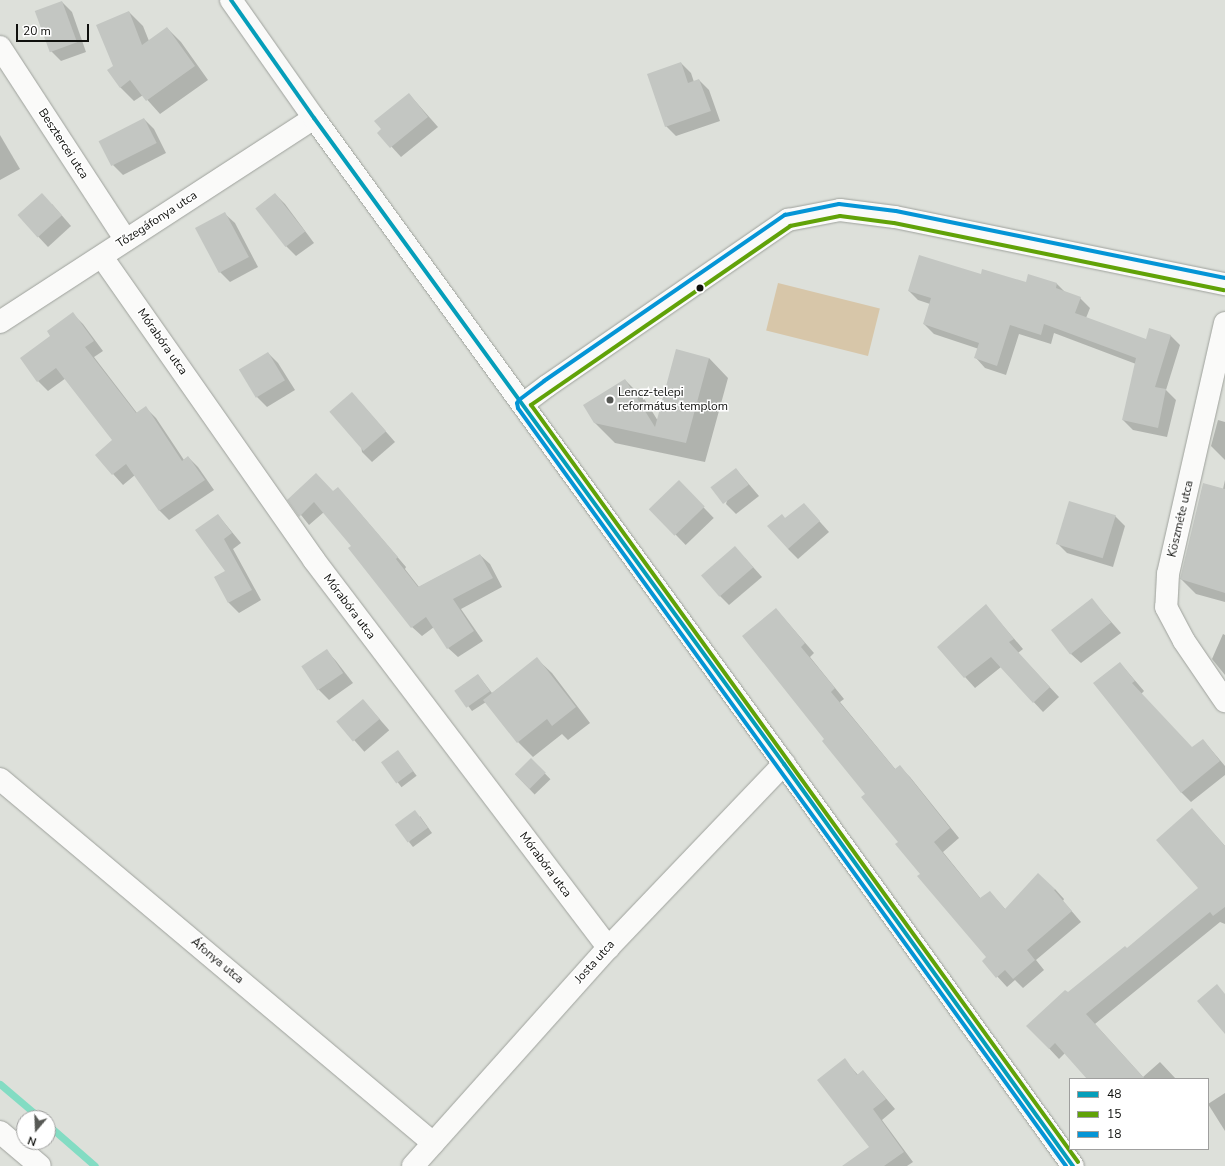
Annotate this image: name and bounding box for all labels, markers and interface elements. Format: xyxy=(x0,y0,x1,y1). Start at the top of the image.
scale bar xyxy=(18,16,91,42)
text: 20 m xyxy=(23,23,51,39)
street label: Besztercei utca xyxy=(35,106,91,182)
street label: Tőzegáfonya utca xyxy=(114,188,200,252)
unlabelled marker xyxy=(695,283,705,293)
street label: Mórabóra utca xyxy=(134,306,190,378)
place label: Lencz-telepi református templom xyxy=(618,386,728,414)
marker: Lencz-telepi református templom xyxy=(605,395,615,405)
street label: Köszméte utca xyxy=(1165,479,1197,559)
street label: Mórabóra utca xyxy=(320,572,378,642)
street label: Mórabóra utca xyxy=(516,830,574,900)
street label: Áfonya utca xyxy=(188,935,246,987)
street label: Josta utca xyxy=(572,938,618,986)
legend xyxy=(1069,1078,1209,1150)
text: 48 xyxy=(1107,1086,1121,1102)
text: 15 xyxy=(1107,1106,1121,1122)
north arrow xyxy=(16,1110,56,1150)
text: 18 xyxy=(1107,1126,1121,1142)
text: N xyxy=(26,1132,39,1149)

